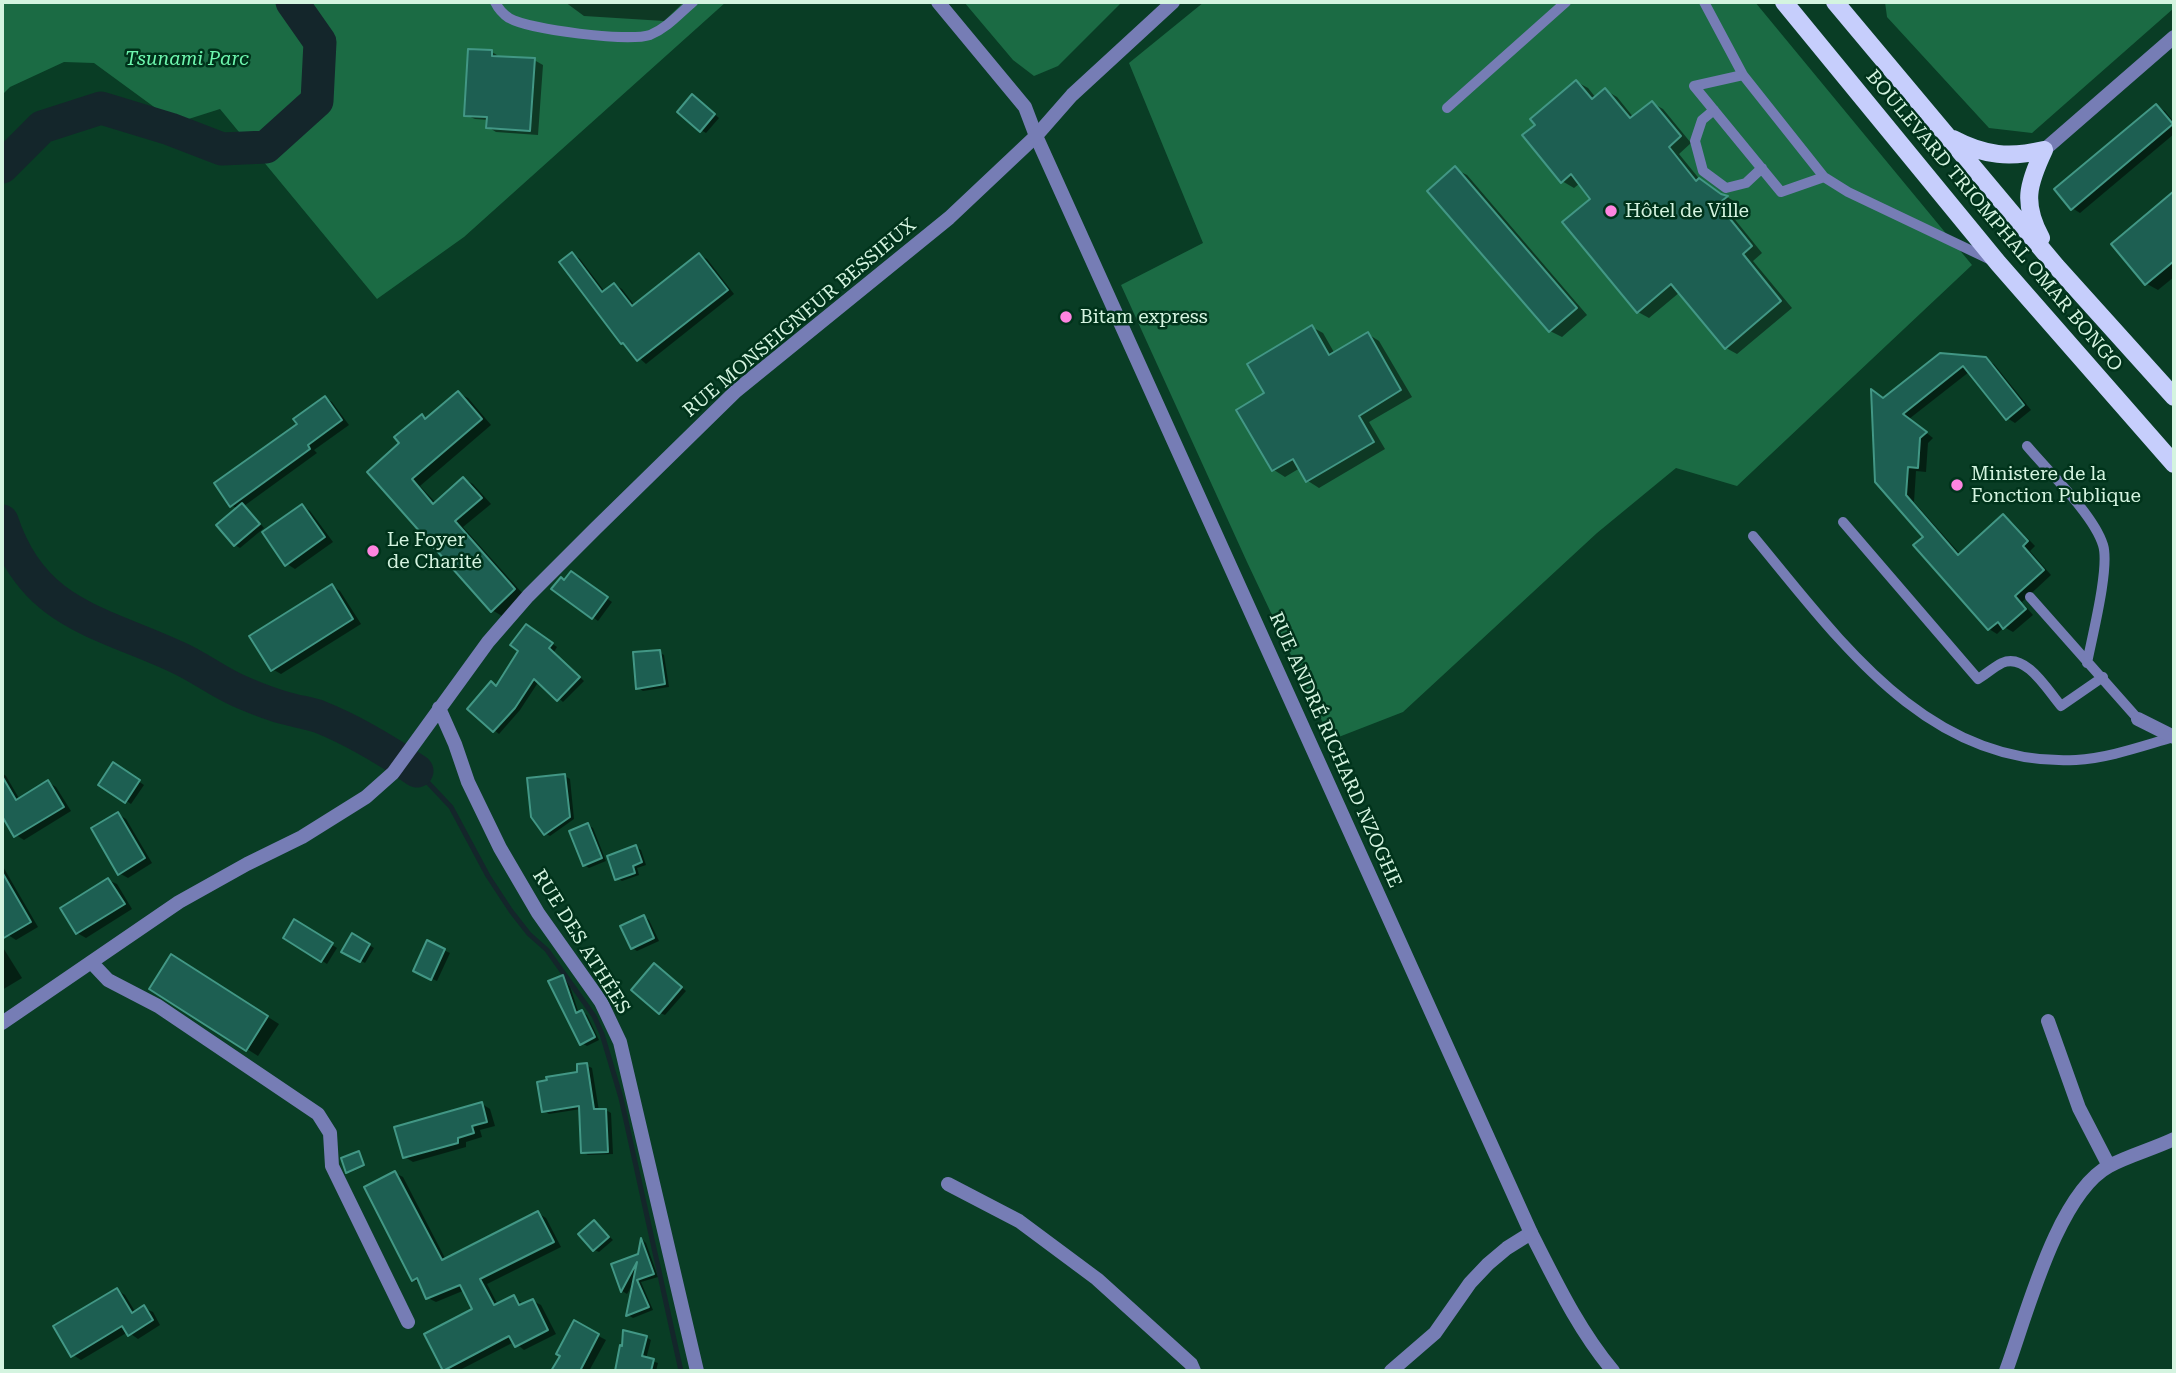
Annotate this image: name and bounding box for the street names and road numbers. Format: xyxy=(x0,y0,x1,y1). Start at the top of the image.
street label: BOULEVARD TRIOMPHAL OMAR BONGO xyxy=(1861,66,2127,376)
street label: RUE MONSEIGNEUR BESSIEUX xyxy=(679,214,921,422)
street label: RUE ANDRÉ RICHARD NZOGHE xyxy=(1264,609,1406,891)
street label: RUE DES ATHÉES xyxy=(527,865,635,1019)

